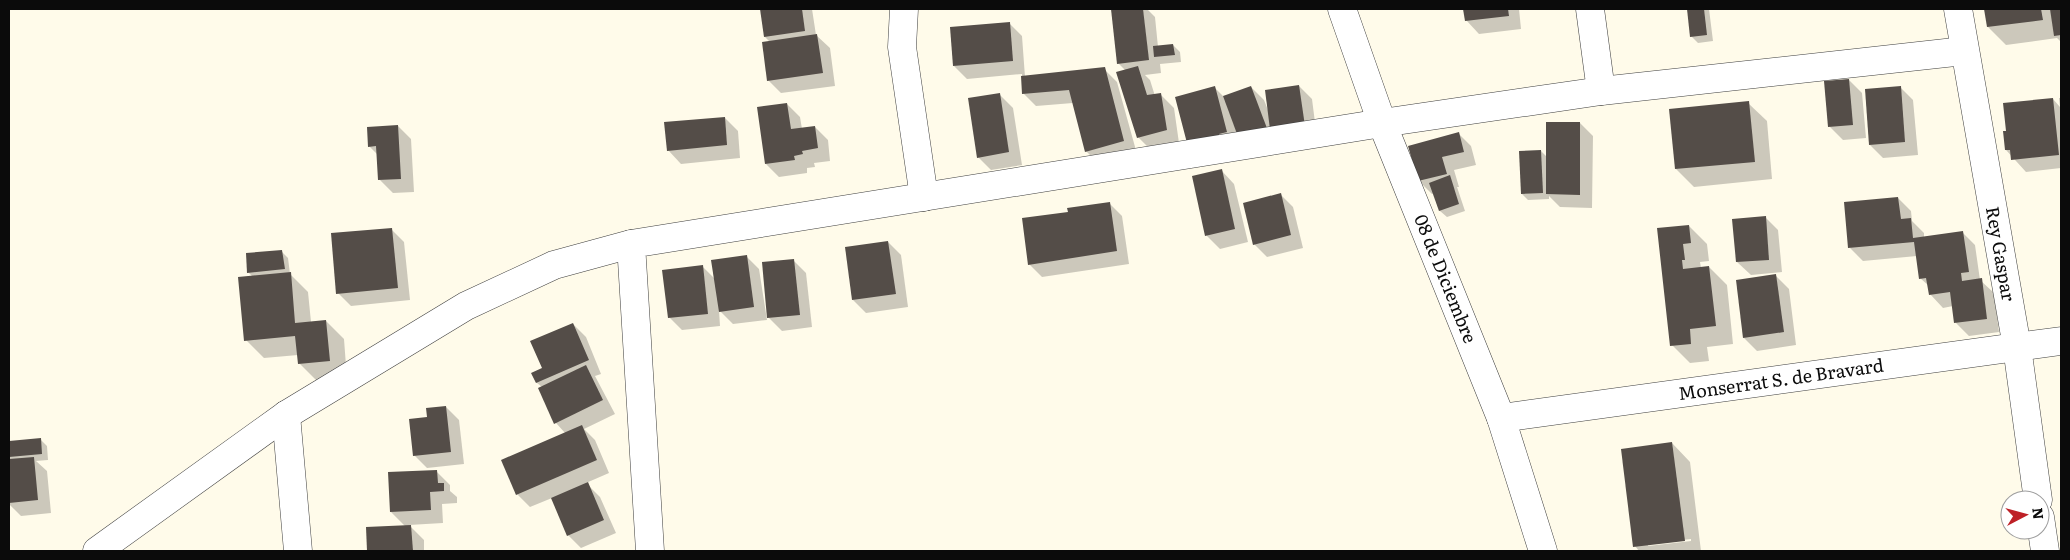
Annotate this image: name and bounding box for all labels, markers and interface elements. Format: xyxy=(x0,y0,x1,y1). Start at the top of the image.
street label: Rey Gaspar xyxy=(1980,204,2023,304)
street label: 08 de Diciembre xyxy=(1408,210,1485,347)
street label: Monserrat S. de Bravard xyxy=(1676,351,1885,406)
north arrow xyxy=(2000,490,2050,540)
text: N xyxy=(2028,507,2050,521)

